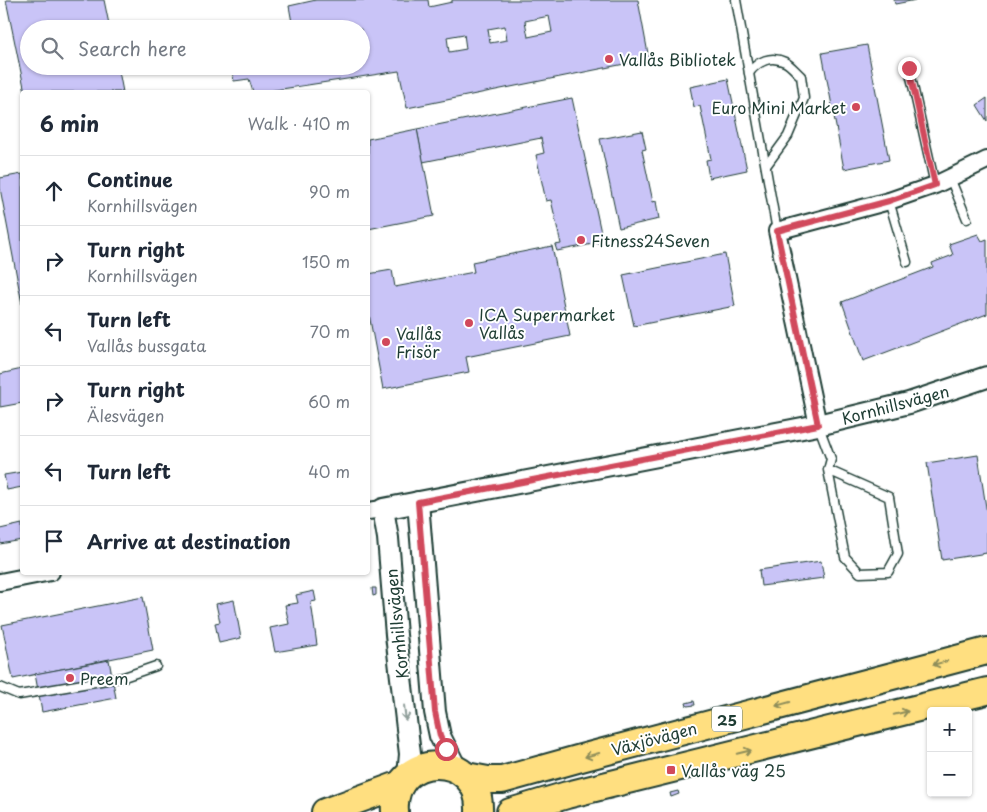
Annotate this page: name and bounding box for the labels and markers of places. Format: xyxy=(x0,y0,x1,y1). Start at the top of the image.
place label: Vallås Bibliotek xyxy=(619,47,736,71)
marker: Vallås Bibliotek xyxy=(603,53,615,65)
place label: Euro Mini Market xyxy=(711,95,846,119)
marker: Euro Mini Market xyxy=(850,101,862,113)
place label: Fitness24Seven xyxy=(591,228,710,252)
marker: Fitness24Seven xyxy=(575,234,587,246)
place label: ICA Supermarket Vallås xyxy=(479,302,616,344)
marker: ICA Supermarket Vallås xyxy=(463,317,475,329)
place label: Vallås Frisör xyxy=(396,321,442,363)
marker: Vallås Frisör xyxy=(380,336,392,348)
place label: Preem xyxy=(80,666,129,690)
marker: Preem xyxy=(64,672,76,684)
place label: Vallås väg 25 xyxy=(681,758,786,782)
marker: Vallås väg 25 xyxy=(665,764,677,776)

